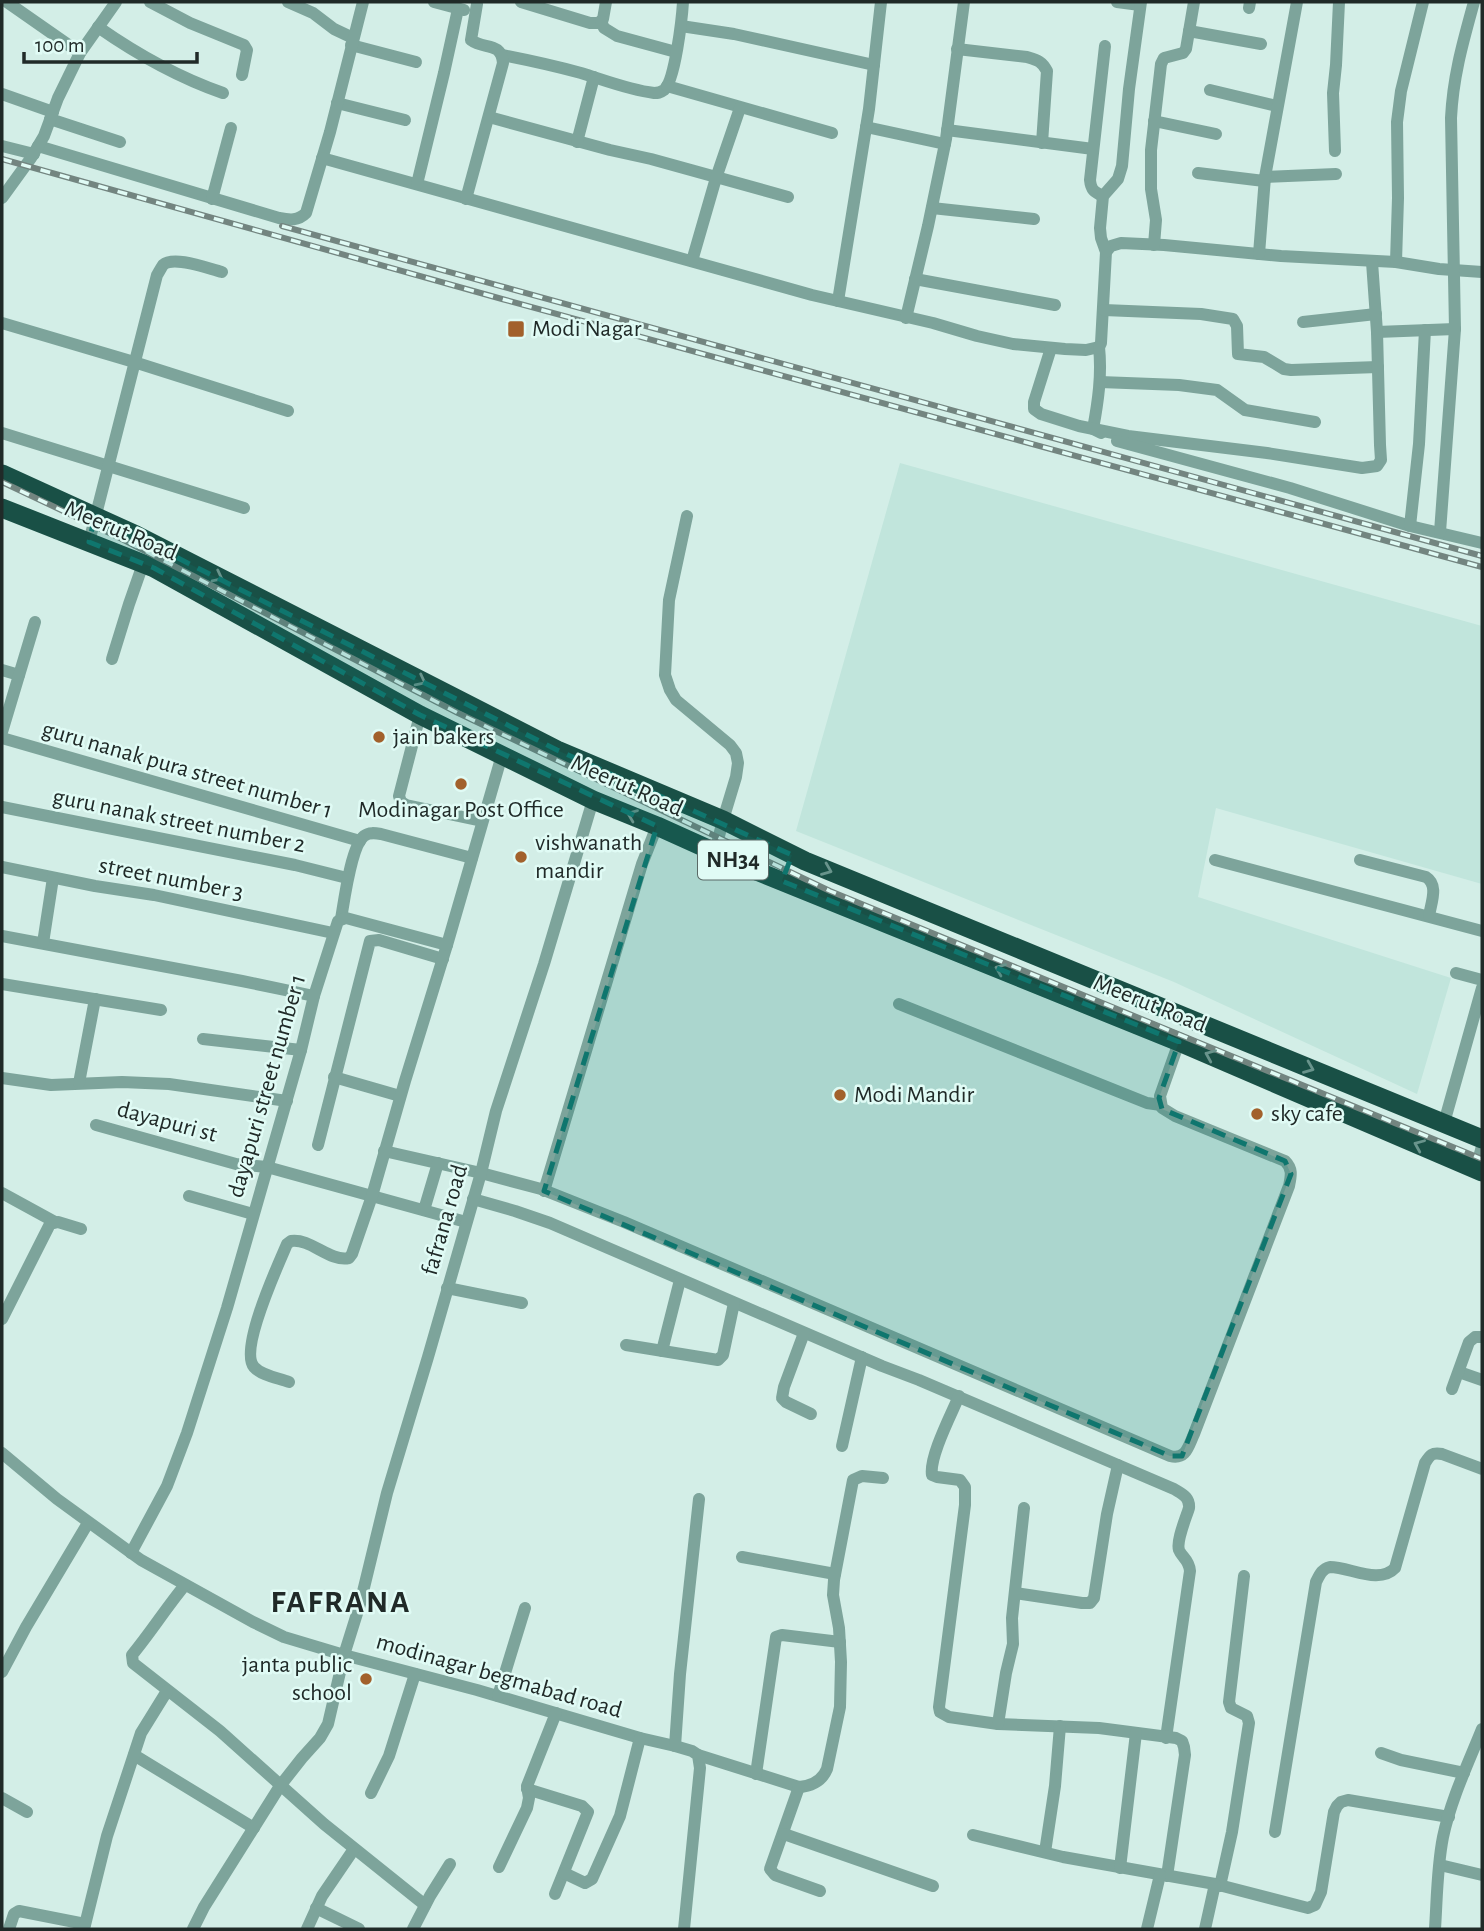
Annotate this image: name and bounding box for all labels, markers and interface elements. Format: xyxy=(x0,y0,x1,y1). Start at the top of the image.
scale bar xyxy=(24,21,198,65)
text: 100 m xyxy=(35,35,85,56)
place label: Modi Nagar xyxy=(532,317,642,341)
marker: Modi Nagar xyxy=(506,319,526,339)
street label: Meerut Road xyxy=(61,497,181,565)
one-way arrow xyxy=(211,569,223,583)
one-way arrow xyxy=(414,672,426,686)
street label: guru nanak pura street number 1 xyxy=(39,717,335,823)
place label: jain bakers xyxy=(393,725,494,749)
marker: jain bakers xyxy=(371,729,387,745)
street label: Meerut Road xyxy=(567,751,687,821)
marker: Modinagar Post Office xyxy=(453,776,469,792)
street label: guru nanak street number 2 xyxy=(51,785,307,857)
place label: Modinagar Post Office xyxy=(358,798,564,822)
one-way arrow xyxy=(626,810,638,824)
place label: vishwanath mandir xyxy=(535,831,642,883)
road number: NH34 xyxy=(698,840,768,880)
marker: vishwanath mandir xyxy=(513,849,529,865)
street label: street number 3 xyxy=(97,853,245,905)
one-way arrow xyxy=(820,861,832,875)
one-way arrow xyxy=(994,964,1006,978)
street label: Meerut Road xyxy=(1090,970,1210,1038)
street label: dayapuri street number 1 xyxy=(224,972,310,1200)
one-way arrow xyxy=(1205,1050,1217,1064)
one-way arrow xyxy=(1302,1060,1314,1074)
place label: Modi Mandir xyxy=(854,1083,975,1107)
marker: Modi Mandir xyxy=(832,1087,848,1103)
street label: dayapuri st xyxy=(114,1097,220,1147)
place label: sky cafe xyxy=(1271,1102,1343,1126)
marker: sky cafe xyxy=(1249,1106,1265,1122)
one-way arrow xyxy=(1414,1139,1427,1153)
street label: fafrana road xyxy=(418,1162,472,1278)
district label: FAFRANA xyxy=(270,1586,412,1618)
street label: modinagar begmabad road xyxy=(373,1629,625,1723)
place label: janta public school xyxy=(242,1653,352,1705)
marker: janta public school xyxy=(358,1671,374,1687)

